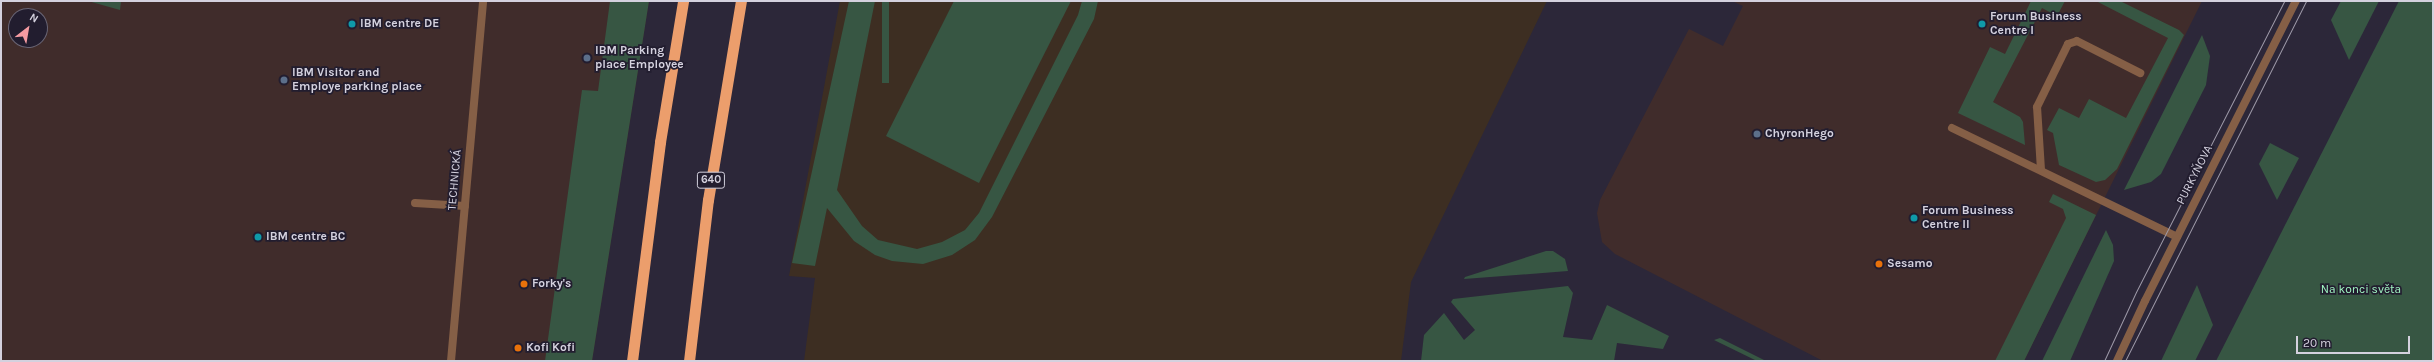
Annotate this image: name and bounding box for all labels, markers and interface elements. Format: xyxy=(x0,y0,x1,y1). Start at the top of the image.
north arrow xyxy=(8,8,48,48)
place label: Forum Business Centre I xyxy=(1990,10,2082,38)
text: N xyxy=(27,11,41,26)
place label: IBM centre DE xyxy=(360,17,439,31)
marker: IBM centre DE xyxy=(347,19,357,29)
marker: Forum Business Centre I xyxy=(1977,19,1987,29)
place label: IBM Parking place Employee xyxy=(595,44,684,72)
marker: IBM Parking place Employee xyxy=(582,53,592,63)
place label: IBM Visitor and Employe parking place xyxy=(292,66,422,94)
marker: IBM Visitor and Employe parking place xyxy=(279,75,289,85)
place label: ChyronHego xyxy=(1765,127,1834,141)
marker: ChyronHego xyxy=(1752,129,1762,139)
street label: PURKYŇOVA xyxy=(2174,143,2216,207)
street label: TECHNICKÁ xyxy=(445,149,465,211)
road number: 640 xyxy=(696,171,726,189)
place label: Forum Business Centre II xyxy=(1922,204,2014,232)
marker: Forum Business Centre II xyxy=(1909,213,1919,223)
place label: IBM centre BC xyxy=(266,230,345,244)
marker: IBM centre BC xyxy=(253,232,263,242)
place label: Sesamo xyxy=(1887,257,1933,271)
marker: Sesamo xyxy=(1874,259,1884,269)
place label: Forky's xyxy=(532,277,571,291)
marker: Forky's xyxy=(519,279,529,289)
park label: Na konci světa xyxy=(2321,283,2401,297)
scale bar xyxy=(2298,328,2412,354)
text: 20 m xyxy=(2303,336,2331,350)
place label: Kofi Kofi xyxy=(526,341,575,355)
marker: Kofi Kofi xyxy=(513,343,523,353)

